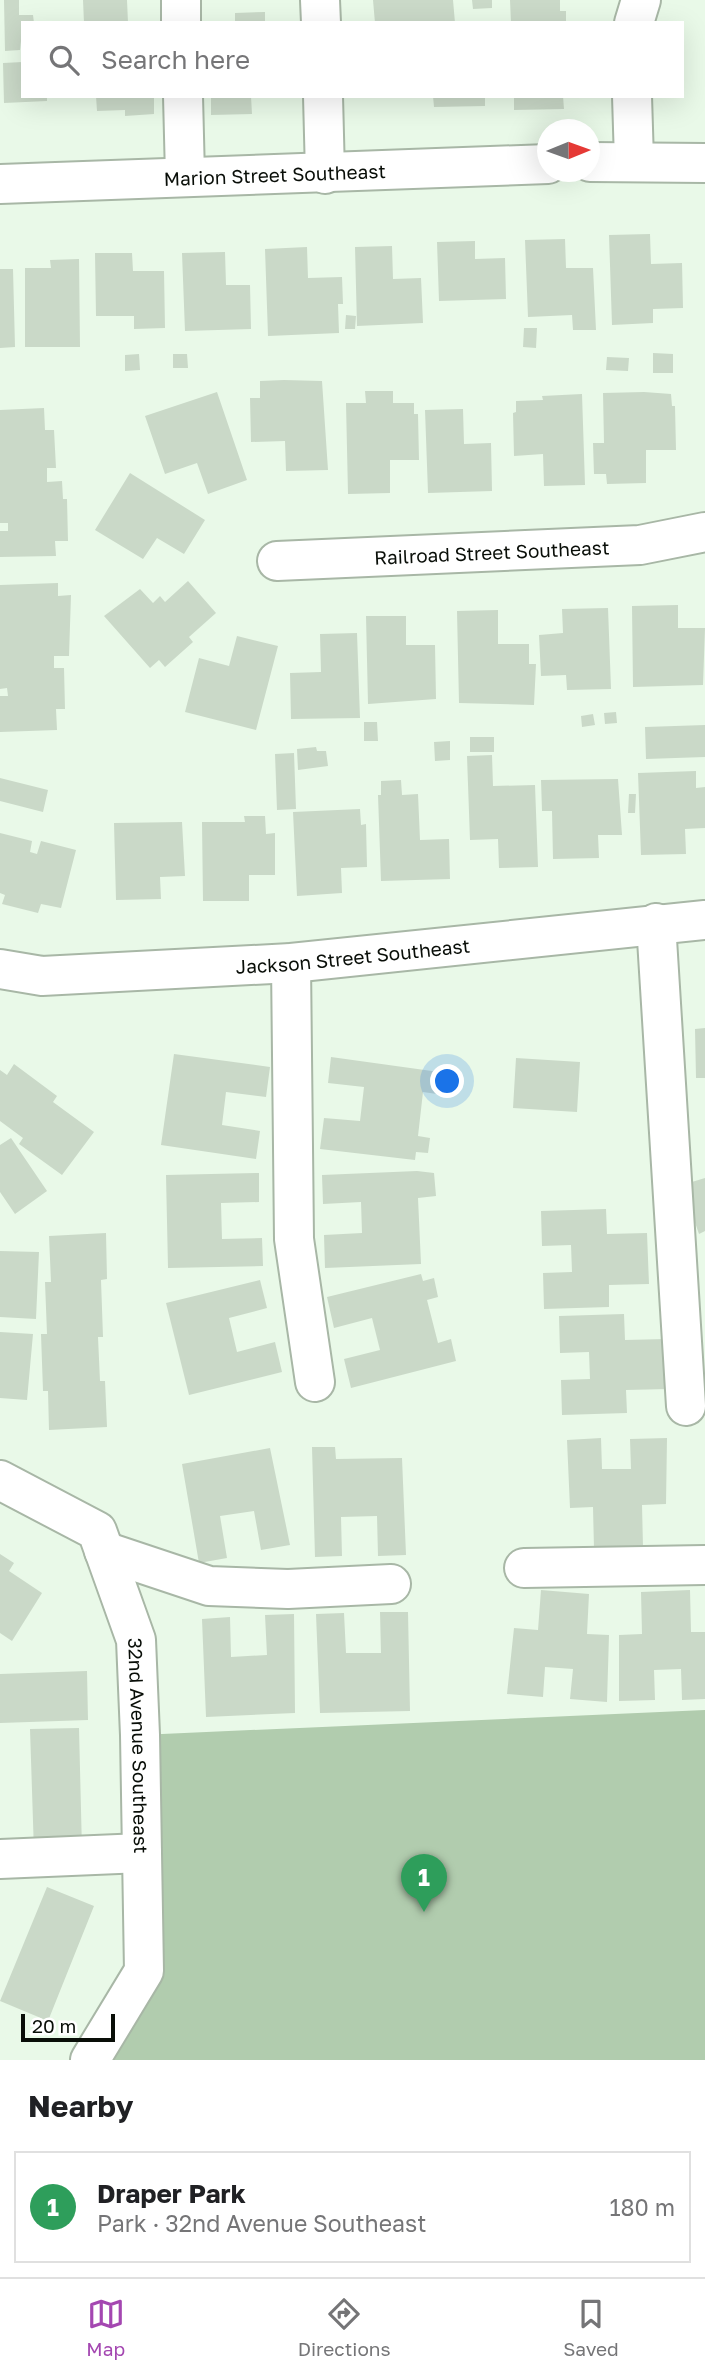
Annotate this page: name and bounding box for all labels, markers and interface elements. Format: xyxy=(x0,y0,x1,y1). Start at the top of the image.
search box xyxy=(21,21,684,98)
icon: search xyxy=(45,41,83,79)
text: Search here xyxy=(101,44,250,75)
north arrow xyxy=(537,119,600,182)
street label: Marion Street Southeast xyxy=(163,158,386,190)
street label: Railroad Street Southeast xyxy=(374,535,610,568)
street label: Jackson Street Southeast xyxy=(235,933,471,977)
your location xyxy=(430,1064,464,1098)
street label: 32nd Avenue Southeast xyxy=(124,1637,154,1854)
pin: 1 xyxy=(401,1854,447,1912)
scale bar xyxy=(21,2011,116,2043)
text: 20 m xyxy=(32,2014,76,2037)
text: Nearby xyxy=(28,2088,133,2124)
text: Draper Park xyxy=(97,2178,246,2209)
text: 1 xyxy=(47,2193,59,2221)
text: 180 m xyxy=(609,2193,675,2221)
text: Park · 32nd Avenue Southeast xyxy=(97,2209,426,2237)
tab: Map xyxy=(86,2295,125,2360)
tab: Directions xyxy=(298,2295,391,2360)
tab: Saved xyxy=(563,2295,619,2360)

